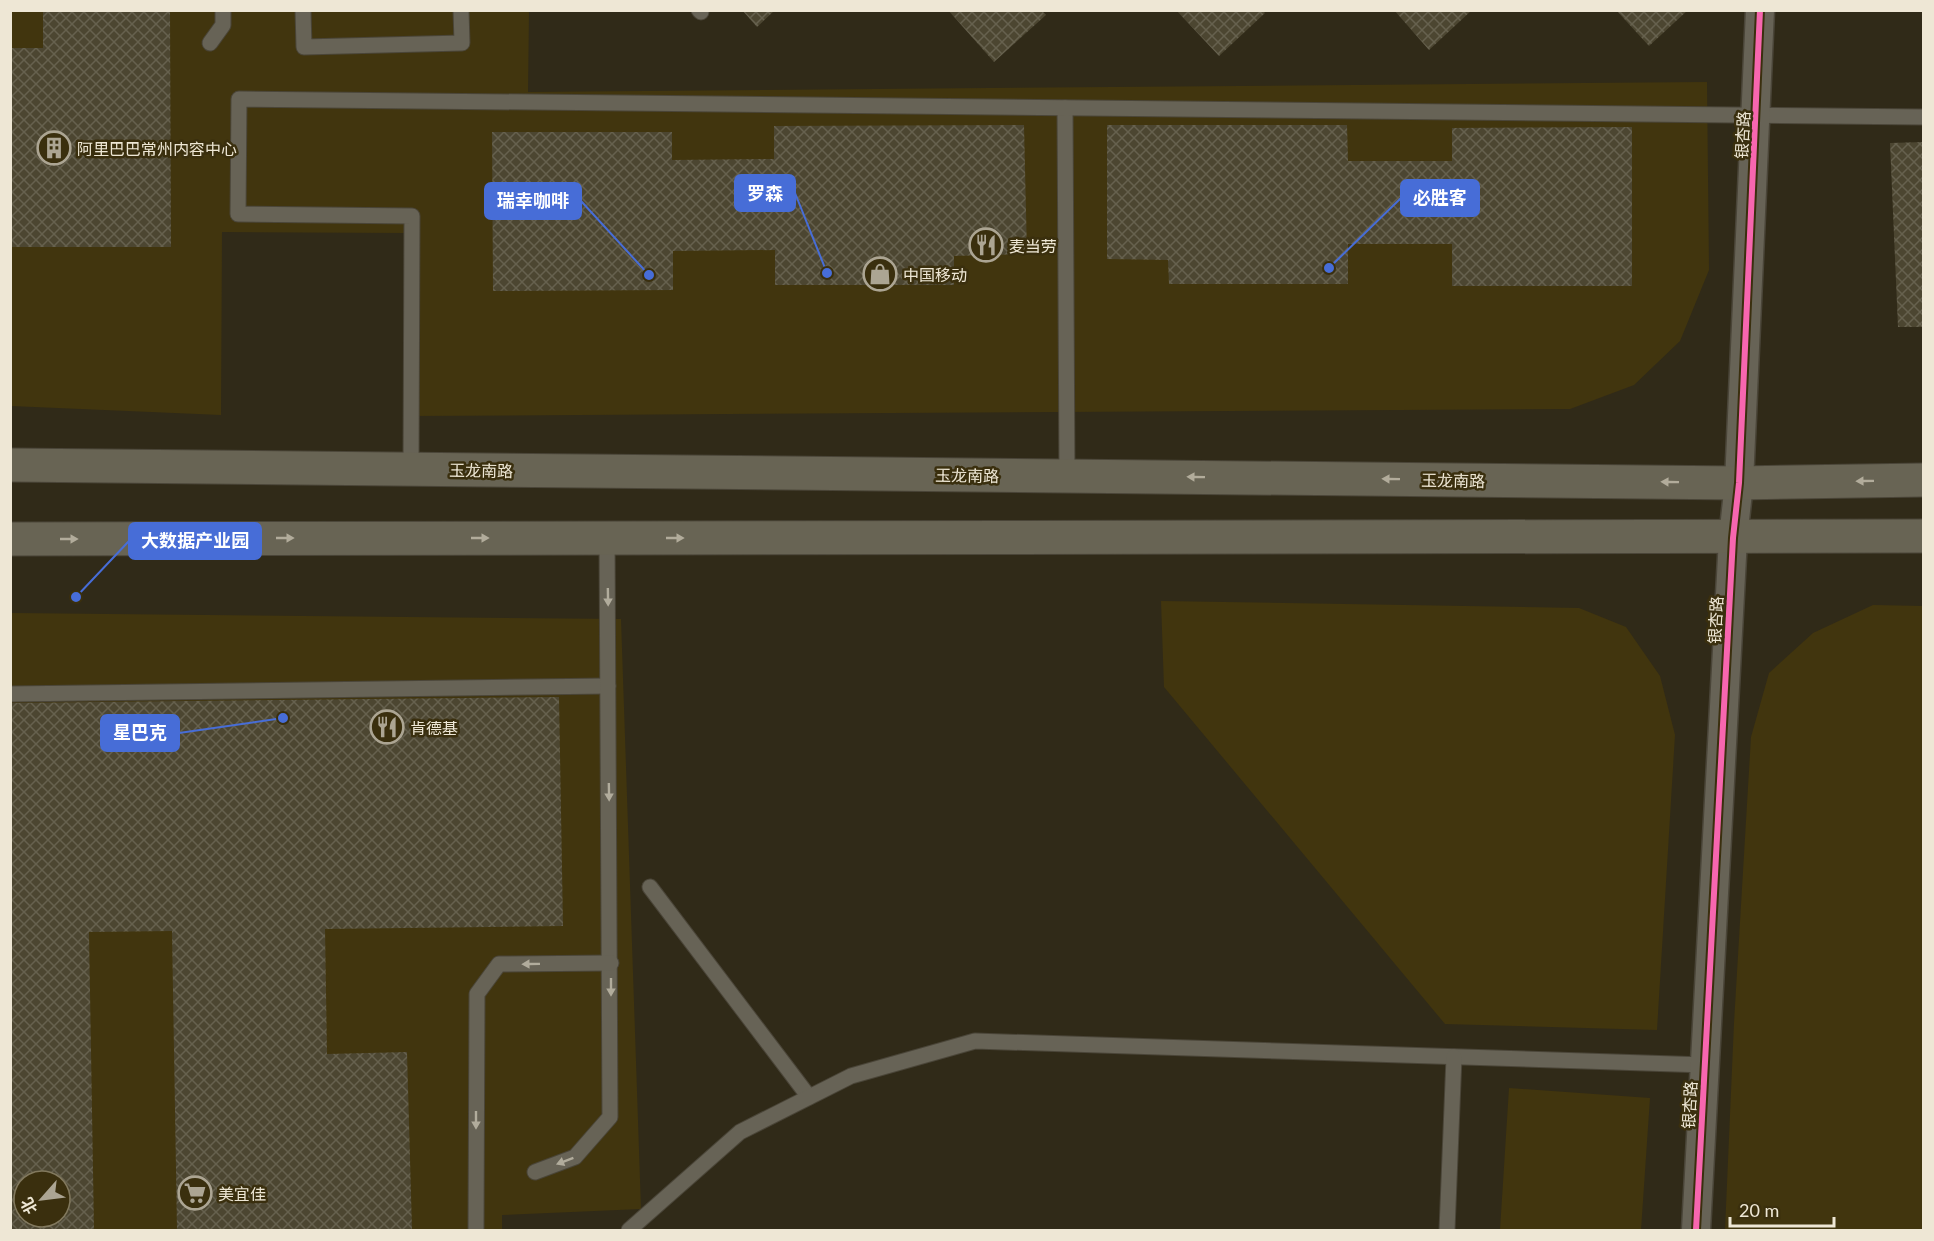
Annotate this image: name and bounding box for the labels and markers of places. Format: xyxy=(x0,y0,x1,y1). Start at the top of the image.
building icon: 阿里巴巴常州内容中心 xyxy=(36,130,72,166)
place label: 阿里巴巴常州内容中心 xyxy=(77,139,237,158)
callout: 罗森 xyxy=(735,175,795,211)
callout: 必胜客 xyxy=(1401,180,1479,216)
callout: 瑞幸咖啡 xyxy=(485,183,581,219)
restaurant icon: 麦当劳 xyxy=(968,227,1004,263)
place label: 麦当劳 xyxy=(1009,236,1057,255)
shop icon: 中国移动 xyxy=(862,256,898,292)
place label: 中国移动 xyxy=(903,265,967,284)
callout: 大数据产业园 xyxy=(129,523,261,559)
restaurant icon: 肯德基 xyxy=(369,709,405,745)
callout: 星巴克 xyxy=(101,715,179,751)
place label: 肯德基 xyxy=(410,718,458,737)
supermarket icon: 美宜佳 xyxy=(177,1175,213,1211)
place label: 美宜佳 xyxy=(218,1184,266,1203)

